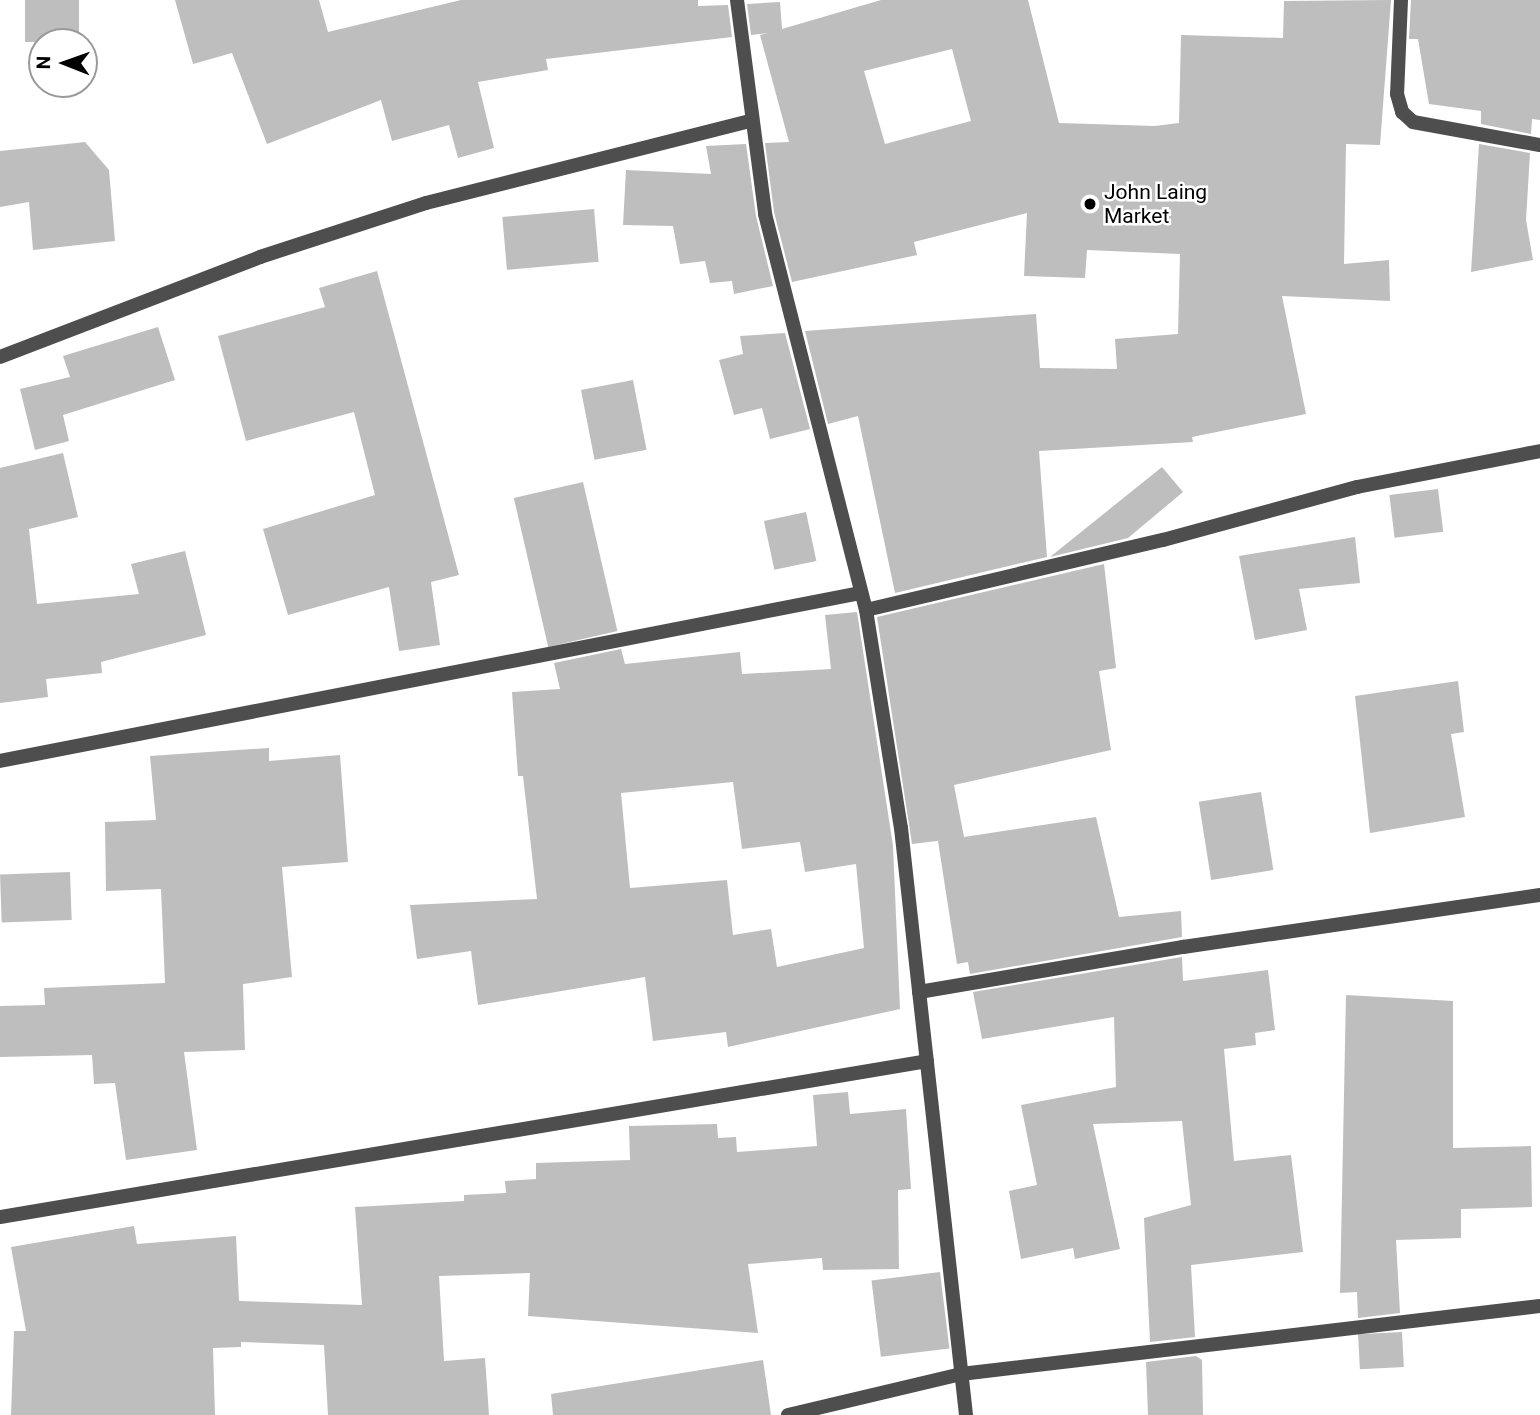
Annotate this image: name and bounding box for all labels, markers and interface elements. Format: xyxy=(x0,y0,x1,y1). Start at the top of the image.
north arrow xyxy=(28,28,98,98)
text: N xyxy=(32,56,55,70)
place label: John Laing Market xyxy=(1104,179,1207,229)
marker: John Laing Market xyxy=(1082,196,1098,212)

